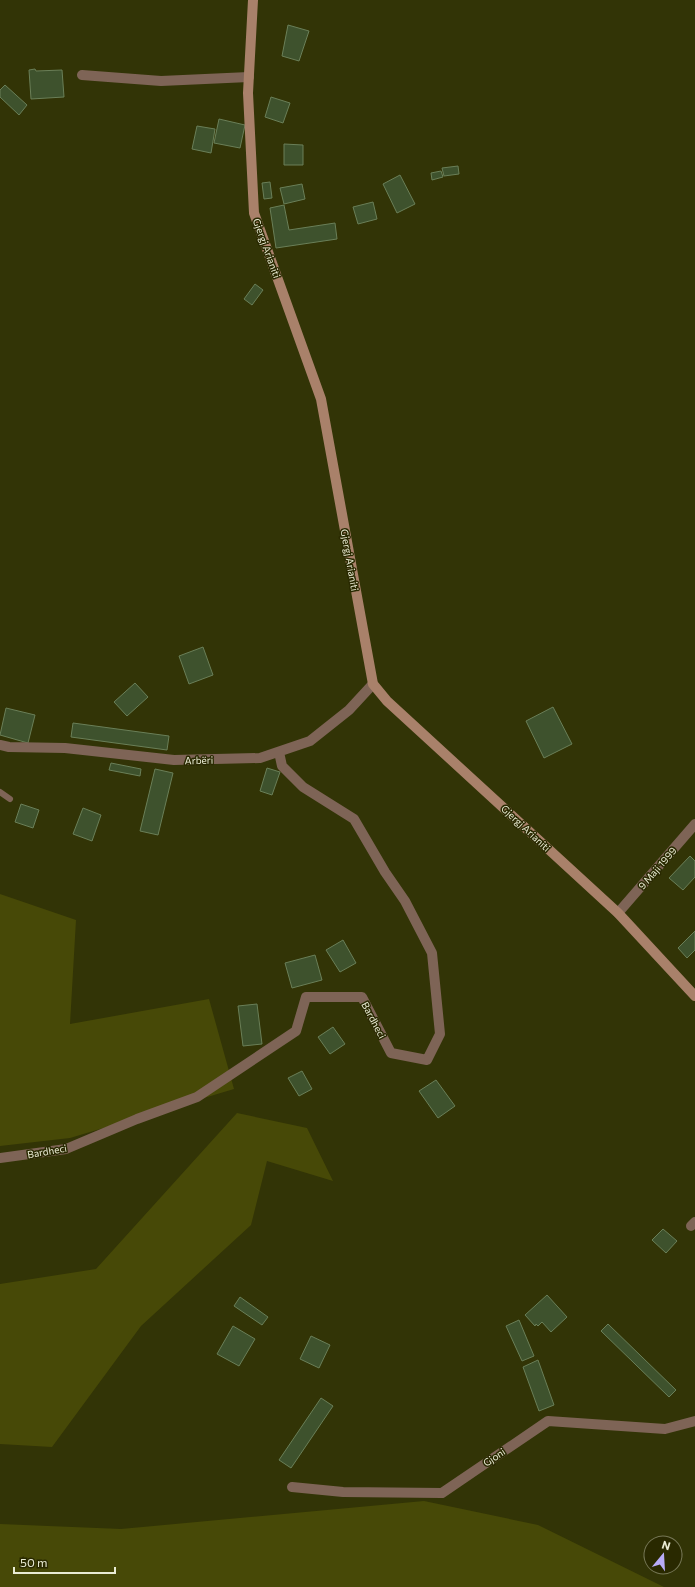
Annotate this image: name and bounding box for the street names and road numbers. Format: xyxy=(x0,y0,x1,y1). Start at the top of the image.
street label: Gjergj Arianiti xyxy=(251,216,283,280)
street label: Gjergj Arianiti xyxy=(339,528,361,592)
street label: Arbëri xyxy=(185,754,213,766)
street label: Gjergj Arianiti xyxy=(499,802,553,854)
street label: 9 Maji 1999 xyxy=(635,844,679,892)
street label: Bardheci xyxy=(359,1000,389,1040)
street label: Bardheci xyxy=(26,1142,68,1160)
street label: Gjoni xyxy=(481,1445,507,1469)

